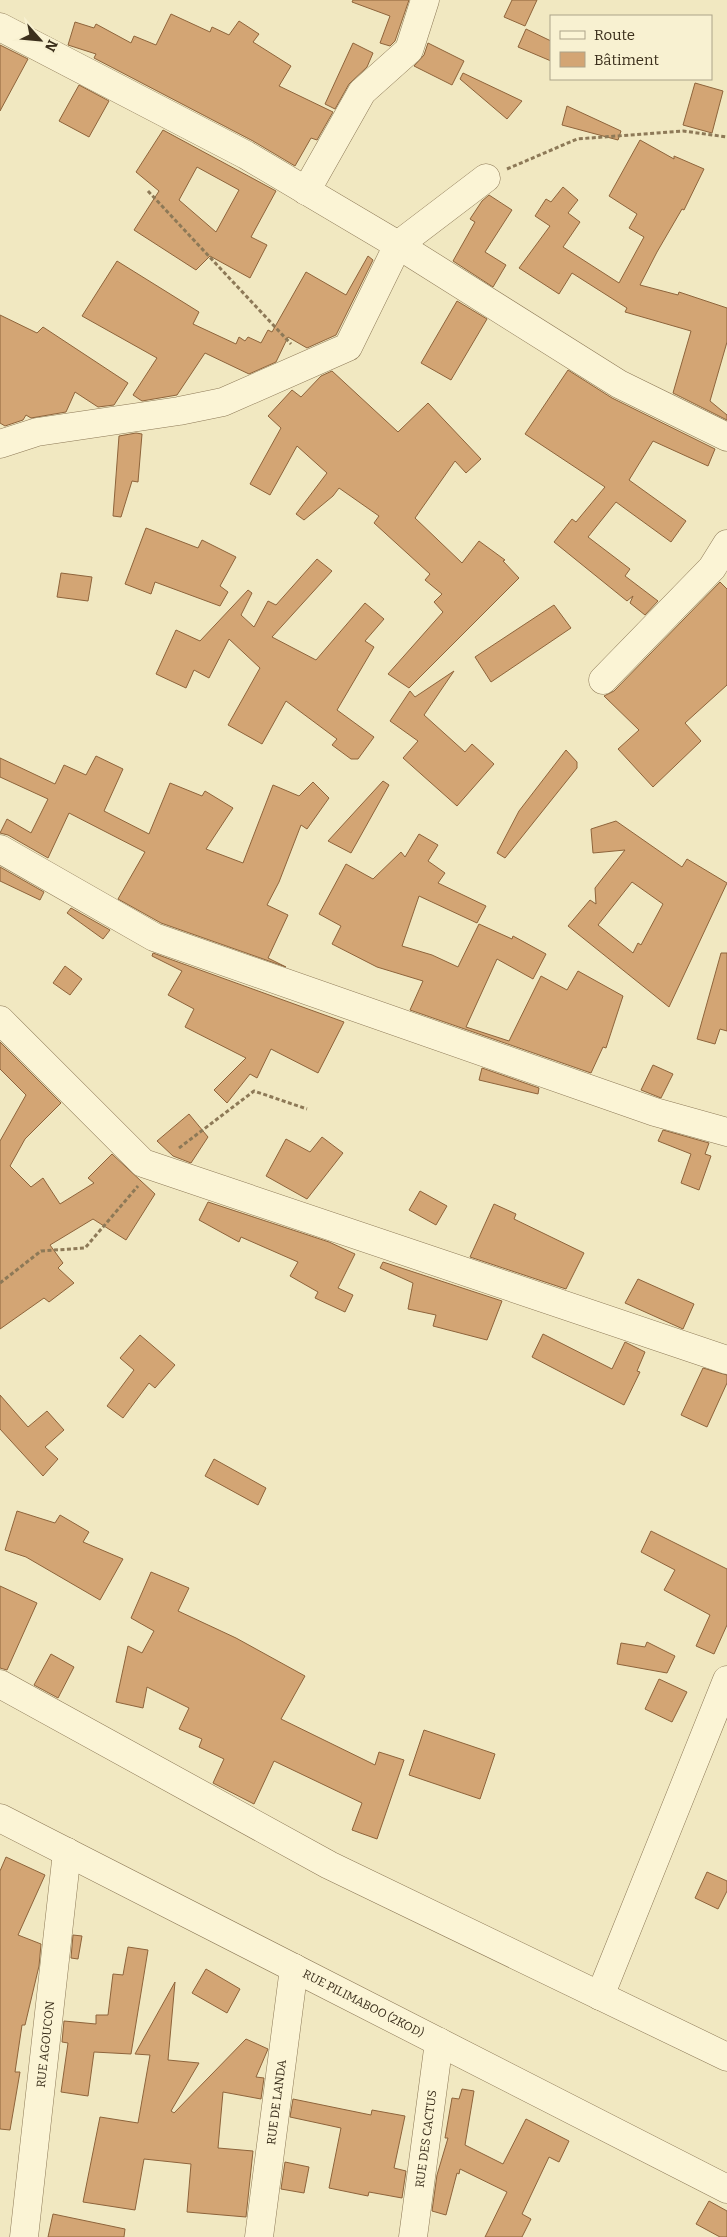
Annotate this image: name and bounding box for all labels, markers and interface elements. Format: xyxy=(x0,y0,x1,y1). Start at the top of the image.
north arrow xyxy=(15,15,65,65)
legend xyxy=(550,15,712,80)
text: Route xyxy=(594,26,635,44)
text: N xyxy=(41,37,61,55)
text: Bâtiment xyxy=(594,51,659,69)
street label: RUE PILIMABOO (2KOD) xyxy=(301,1967,427,2040)
street label: RUE AGOUCON xyxy=(34,2000,57,2088)
street label: RUE DE LANDA xyxy=(264,2058,289,2146)
street label: RUE DES CACTUS xyxy=(413,2089,440,2188)

